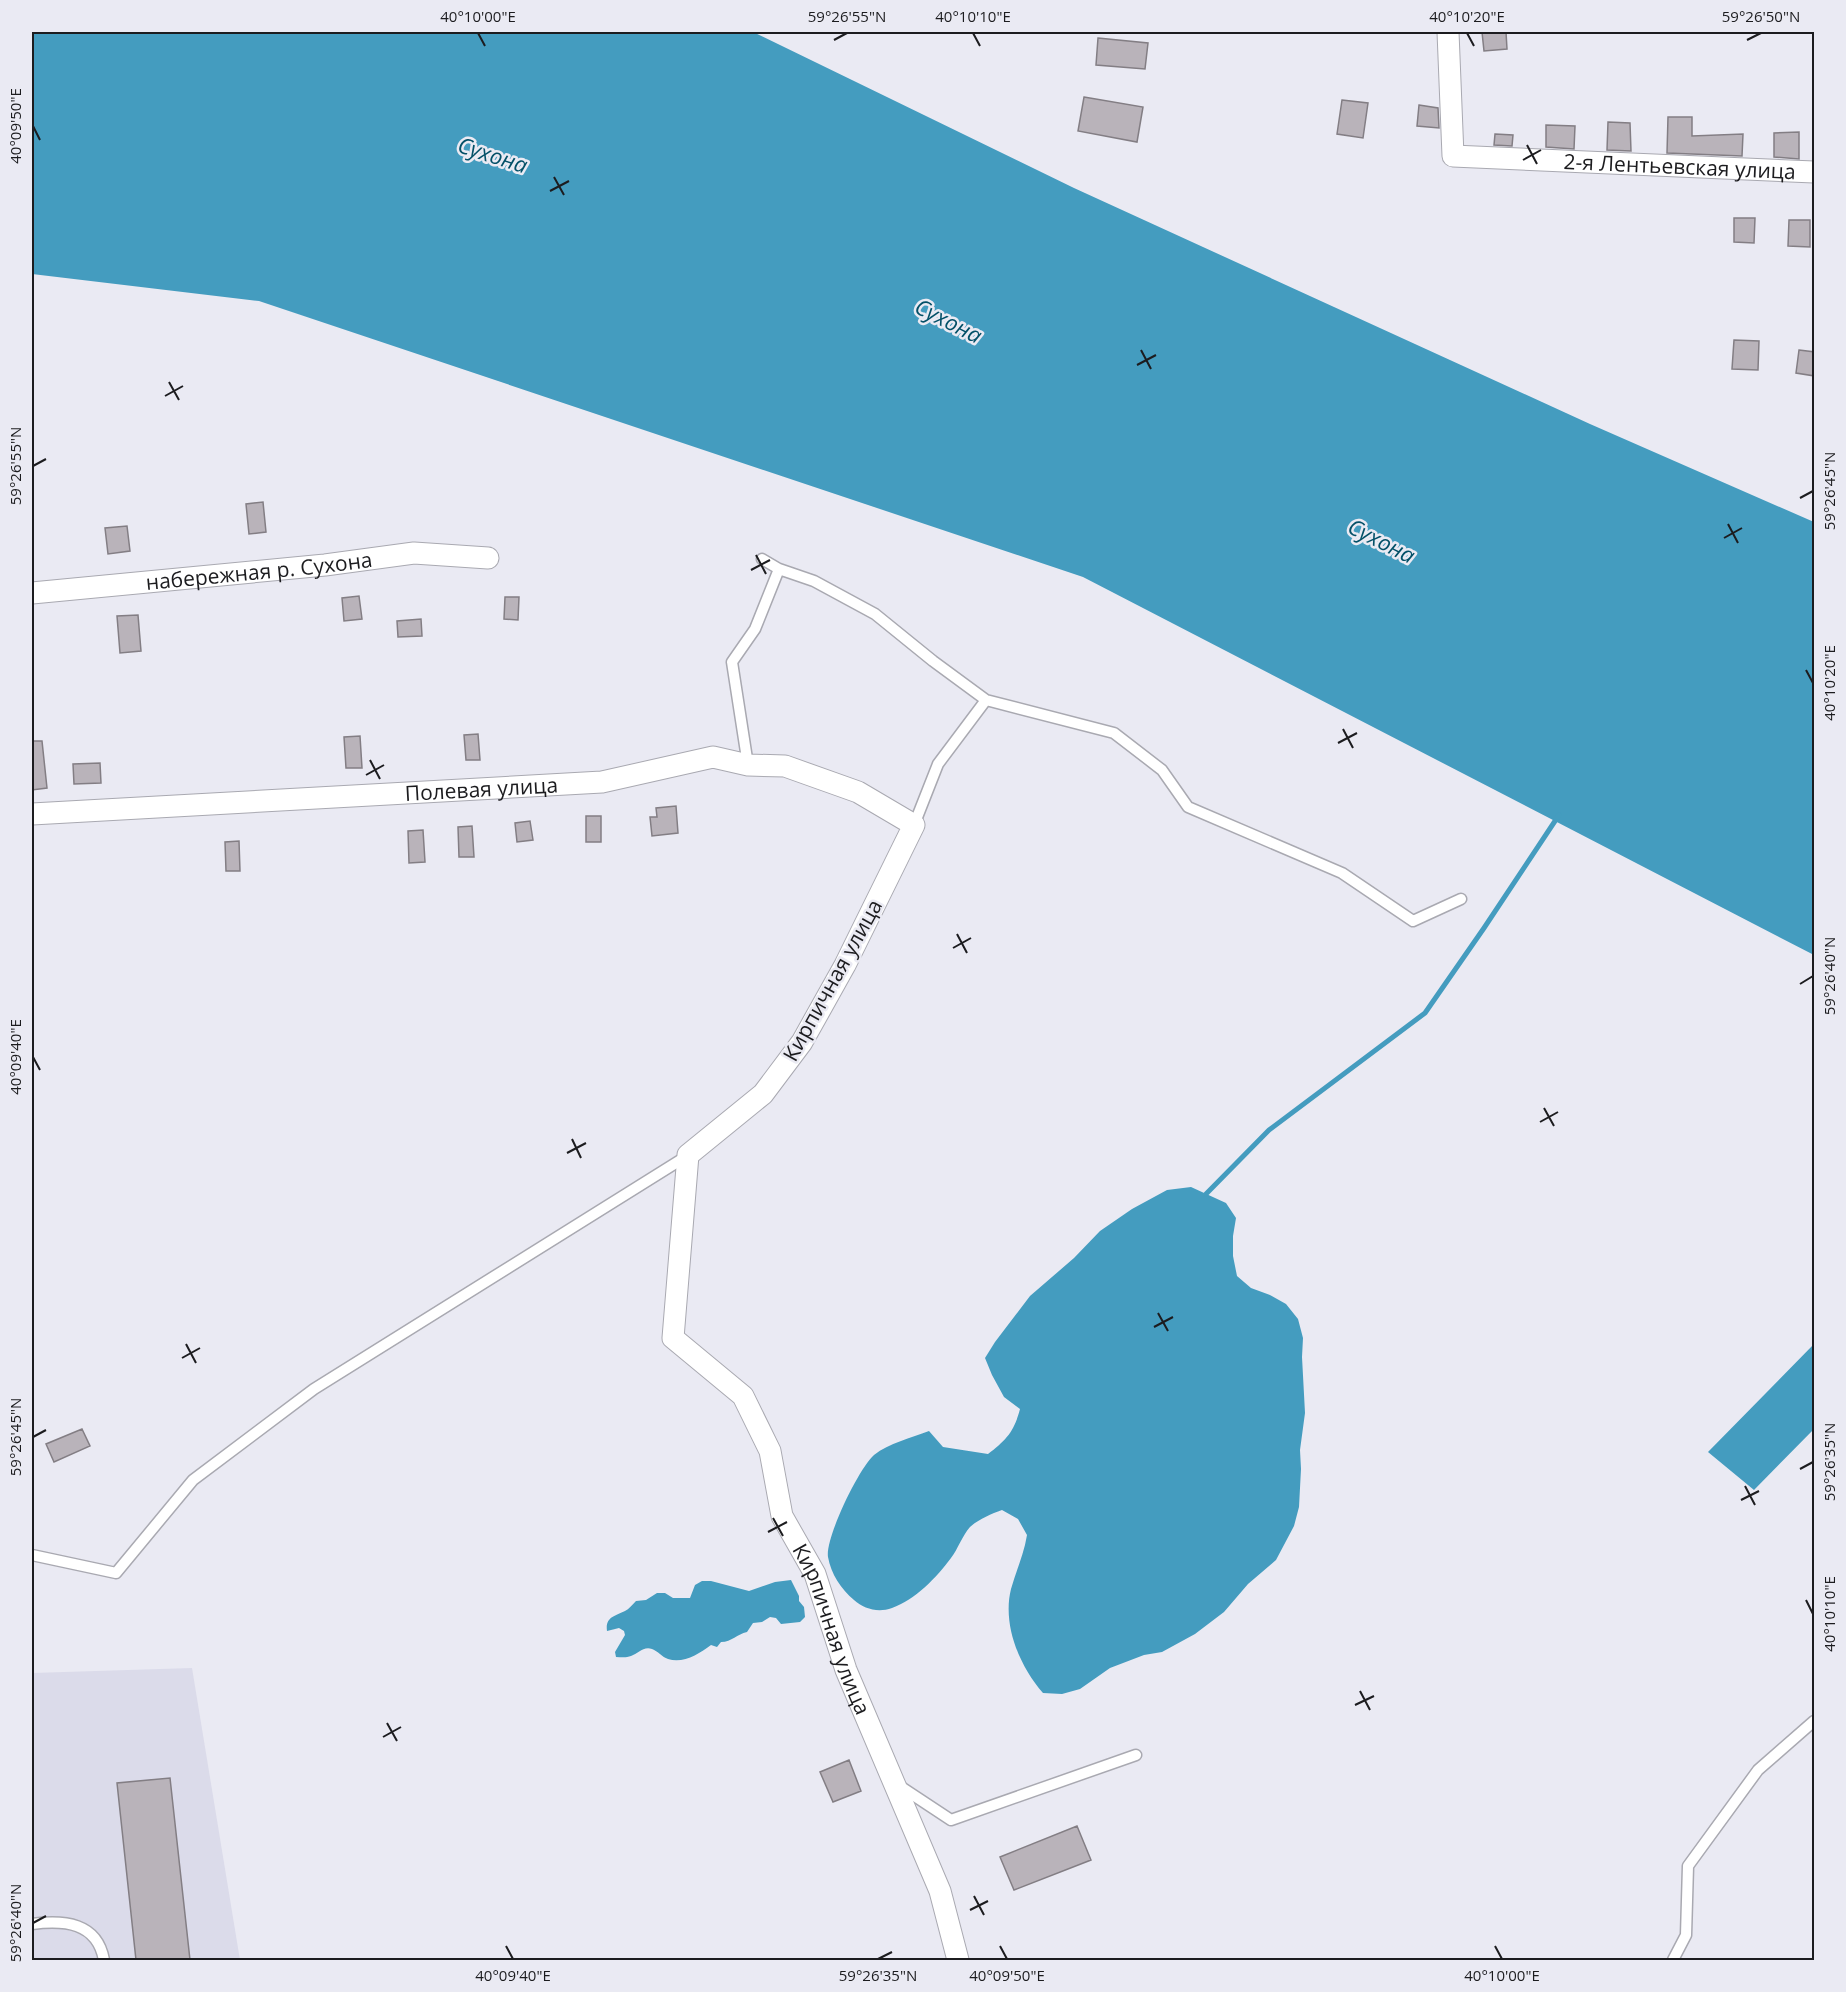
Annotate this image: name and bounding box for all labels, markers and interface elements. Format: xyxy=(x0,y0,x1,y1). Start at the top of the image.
text: 40°10'00"E xyxy=(440,6,516,26)
text: 59°26'55"N xyxy=(808,6,886,26)
text: 40°10'10"E xyxy=(935,6,1011,26)
text: 40°10'20"E xyxy=(1429,6,1505,26)
text: 59°26'50"N xyxy=(1722,6,1800,26)
text: 40°09'50"E xyxy=(5,88,25,164)
water label: Сухона xyxy=(454,129,532,179)
street label: 2-я Лентьевская улица xyxy=(1563,147,1796,185)
water label: Сухона xyxy=(910,290,988,350)
text: 59°26'55"N xyxy=(5,427,25,505)
text: 59°26'45"N xyxy=(1819,452,1839,530)
water label: Сухона xyxy=(1343,510,1421,570)
street label: набережная р. Сухона xyxy=(144,545,374,596)
text: 40°10'20"E xyxy=(1819,645,1839,721)
street label: Полевая улица xyxy=(404,771,559,807)
street label: Кирпичная улица xyxy=(776,894,888,1066)
text: 59°26'40"N xyxy=(1819,937,1839,1015)
text: 40°09'40"E xyxy=(5,1019,25,1095)
text: 59°26'45"N xyxy=(5,1398,25,1476)
text: 59°26'35"N xyxy=(1819,1423,1839,1501)
street label: Кирпичная улица xyxy=(786,1538,877,1719)
text: 40°10'10"E xyxy=(1819,1576,1839,1652)
text: 59°26'40"N xyxy=(5,1884,25,1962)
text: 40°09'40"E xyxy=(475,1965,551,1985)
text: 59°26'35"N xyxy=(839,1965,917,1985)
text: 40°09'50"E xyxy=(969,1965,1045,1985)
text: 40°10'00"E xyxy=(1464,1965,1540,1985)

